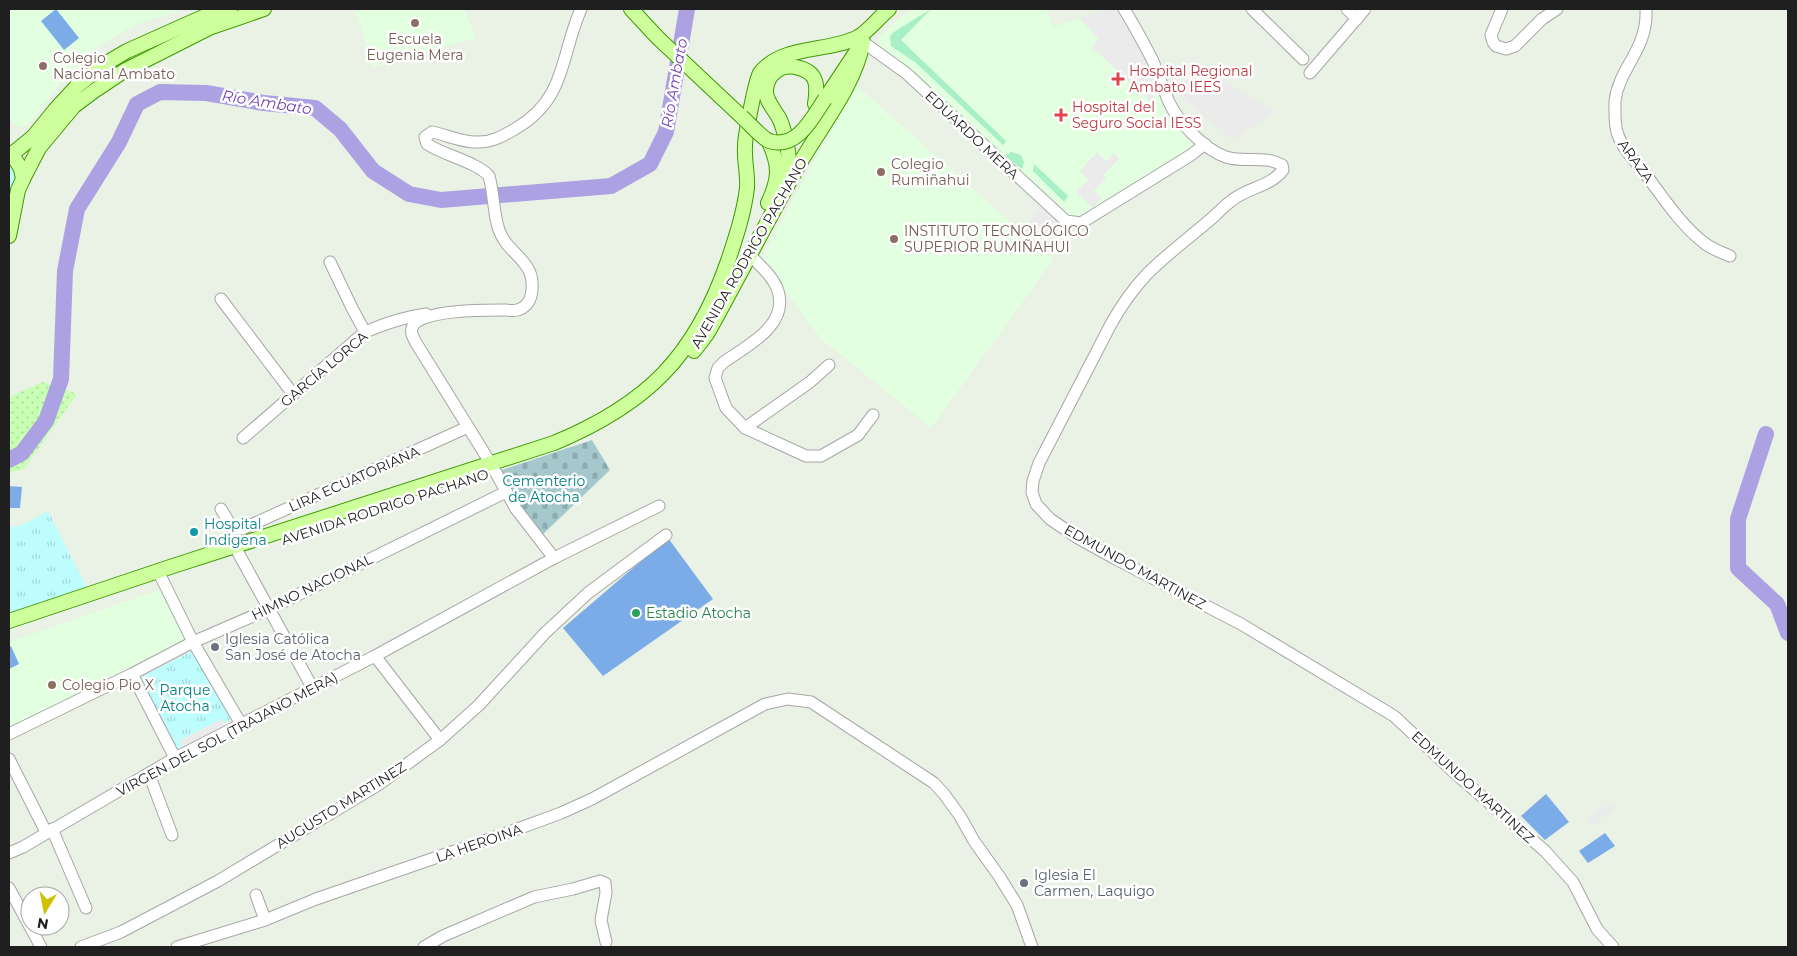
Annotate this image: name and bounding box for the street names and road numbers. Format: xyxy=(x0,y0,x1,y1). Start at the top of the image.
street label: EDUARDO MERA xyxy=(921,87,1023,184)
street label: ARAZA xyxy=(1614,136,1658,187)
street label: AVENIDA RODRIGO PACHANO xyxy=(687,154,811,351)
street label: GARCÍA LORCA xyxy=(277,327,372,411)
street label: LIRA ECUATORIANA xyxy=(286,442,423,516)
street label: AVENIDA RODRIGO PACHANO xyxy=(279,465,491,549)
street label: EDMUNDO MARTINEZ xyxy=(1061,521,1209,613)
street label: HIMNO NACIONAL xyxy=(248,550,376,624)
street label: VIRGEN DEL SOL (TRAJANO MERA) xyxy=(113,668,341,800)
street label: EDMUNDO MARTINEZ xyxy=(1408,727,1538,847)
street label: AUGUSTO MARTINEZ xyxy=(273,758,409,852)
street label: LA HEROINA xyxy=(433,819,525,866)

